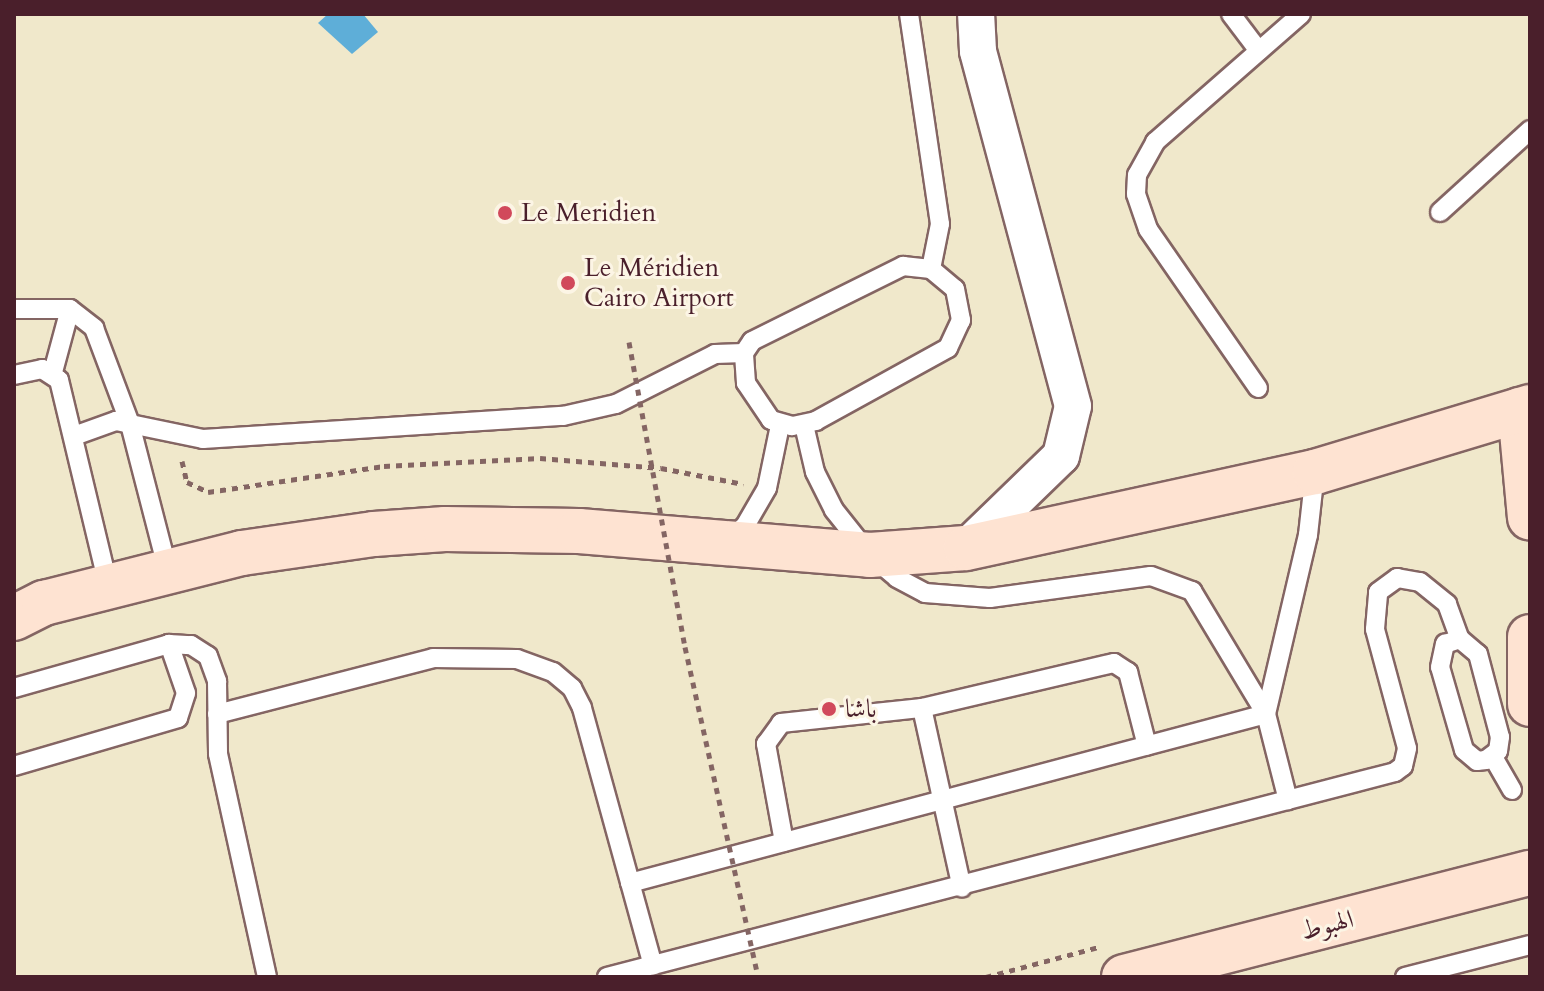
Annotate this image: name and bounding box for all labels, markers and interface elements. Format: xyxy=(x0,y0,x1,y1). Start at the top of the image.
place label: Le Meridien xyxy=(521,197,656,229)
marker: Le Meridien xyxy=(496,204,514,222)
place label: Le Méridien Cairo Airport xyxy=(584,252,734,314)
marker: Le Méridien Cairo Airport xyxy=(559,274,577,292)
place label: باشا xyxy=(845,693,877,725)
marker: باشا xyxy=(820,700,838,718)
street label: الهبوط xyxy=(1297,903,1357,947)

